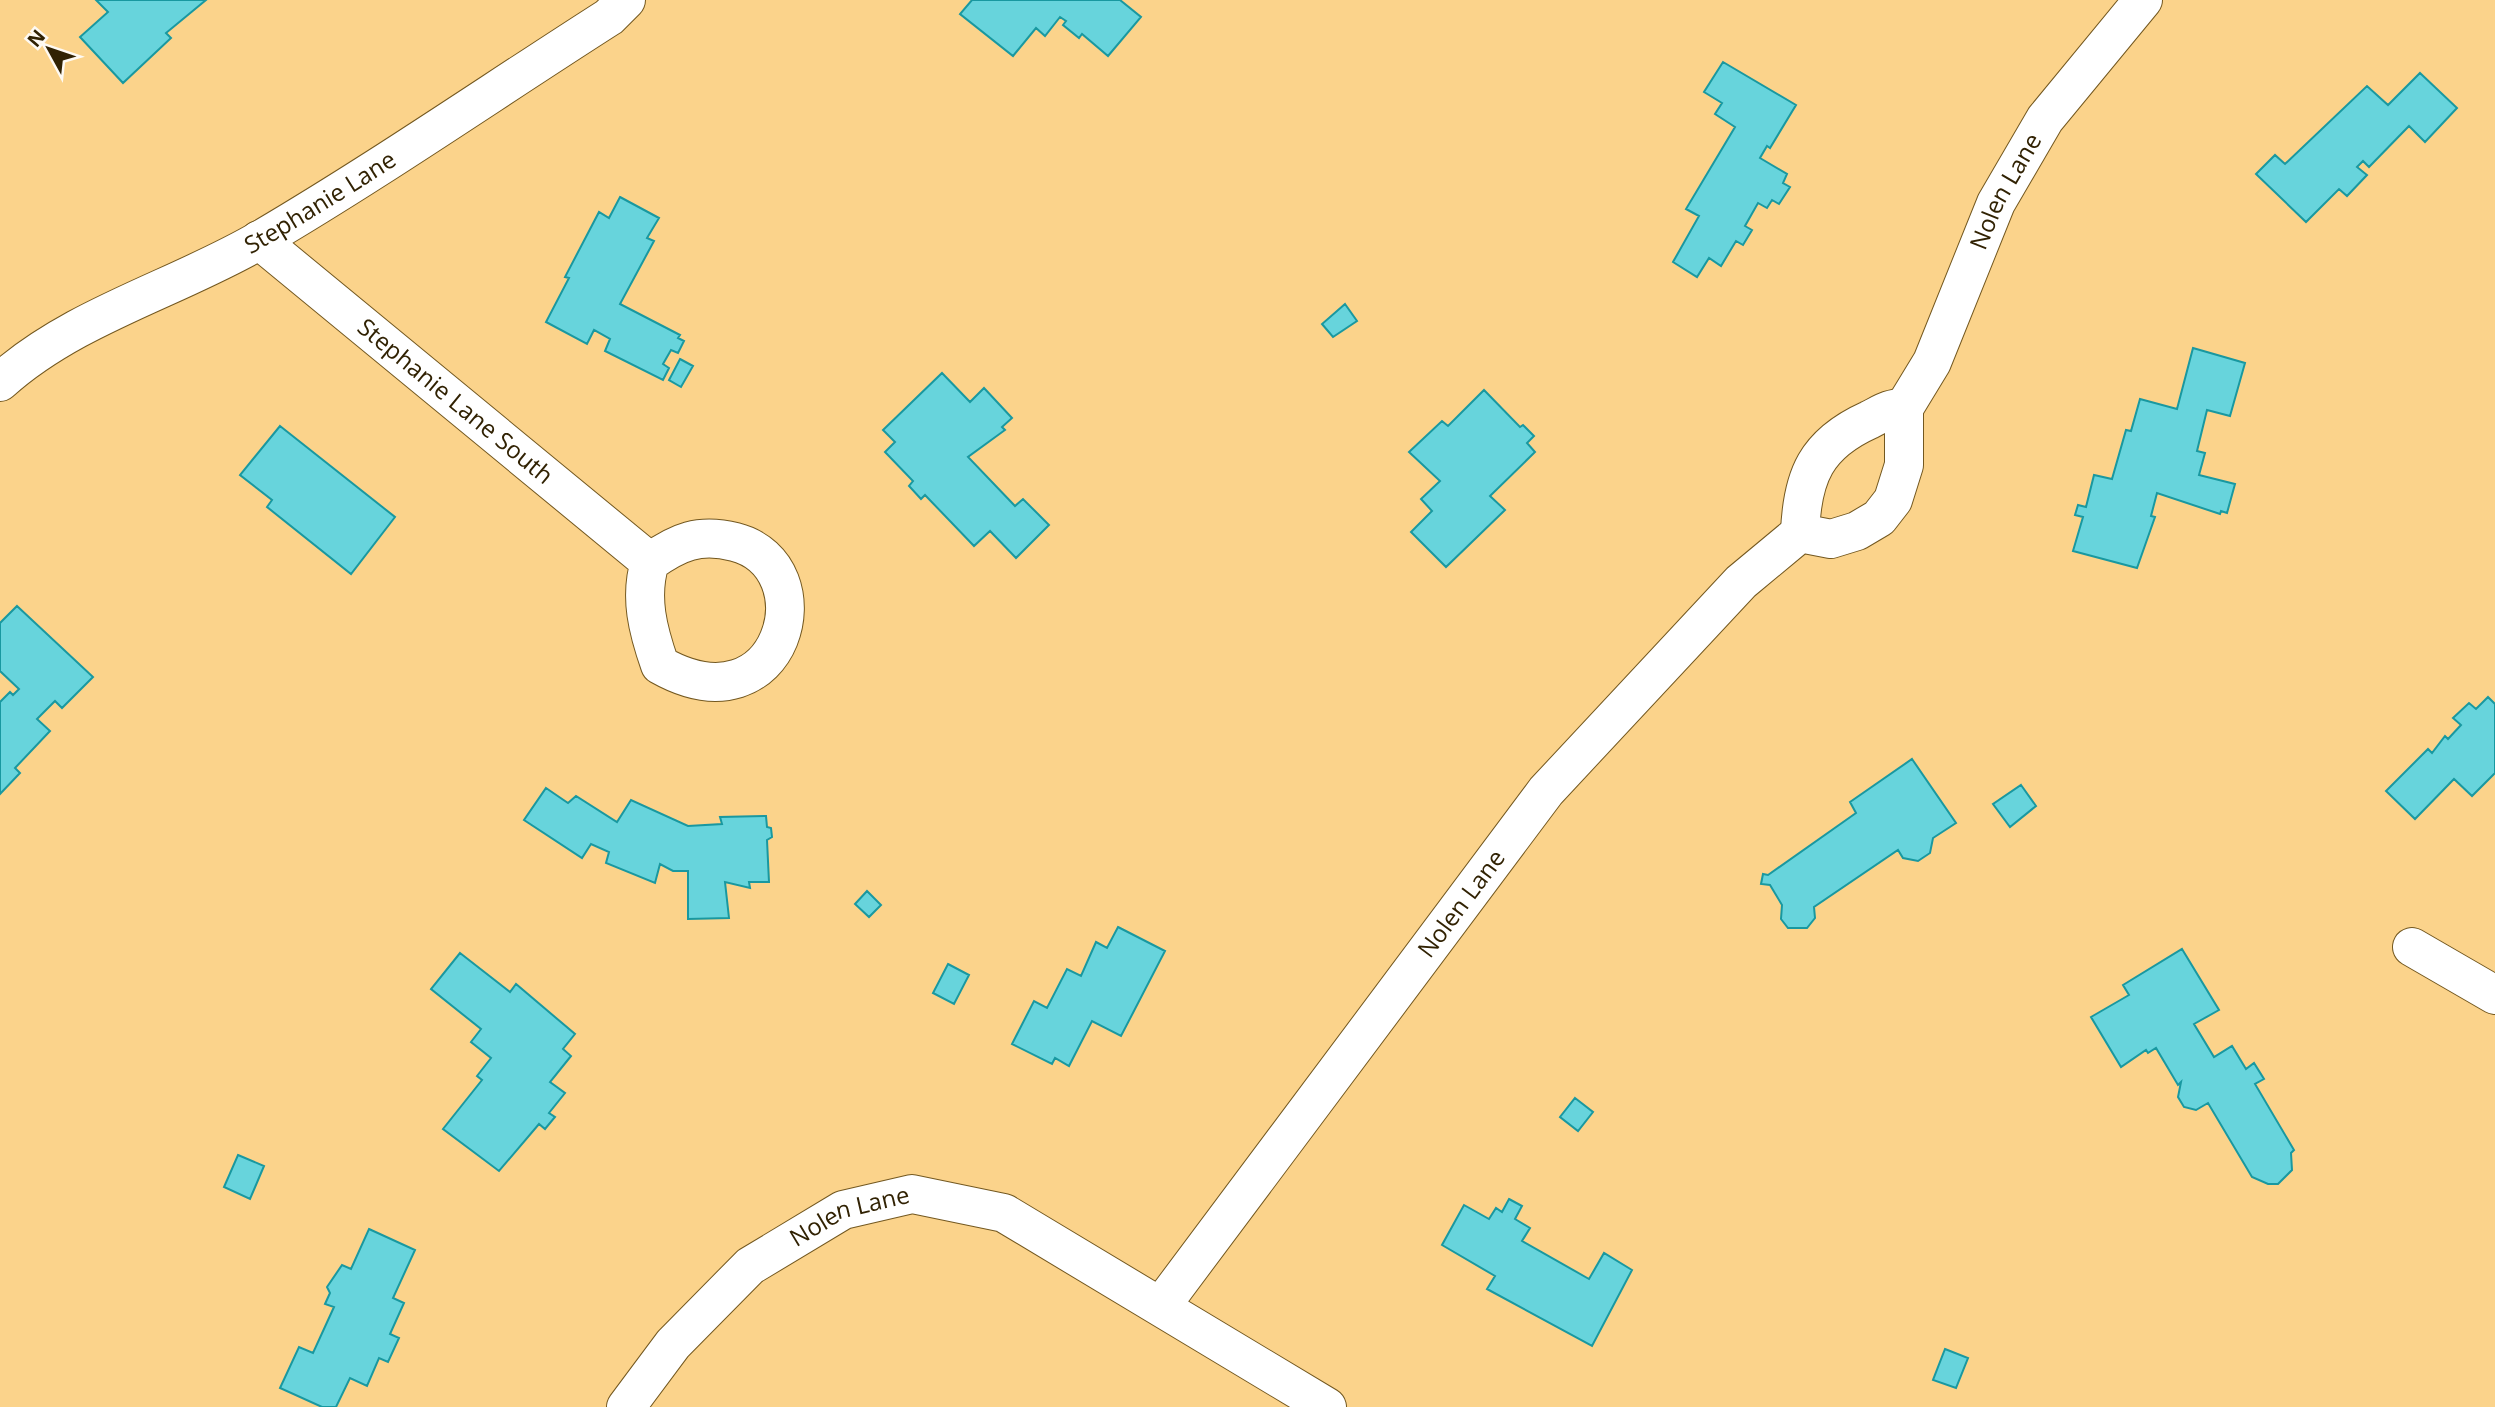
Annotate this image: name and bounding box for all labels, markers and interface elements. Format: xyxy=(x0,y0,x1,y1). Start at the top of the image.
north arrow xyxy=(14,14,84,84)
text: N xyxy=(21,24,51,52)
street label: Nolen Lane xyxy=(1961,127,2048,254)
street label: Stephanie Lane xyxy=(238,142,402,261)
street label: Stephanie Lane South xyxy=(351,310,561,491)
street label: Nolen Lane xyxy=(1409,842,1512,964)
street label: Nolen Lane xyxy=(783,1177,912,1253)

